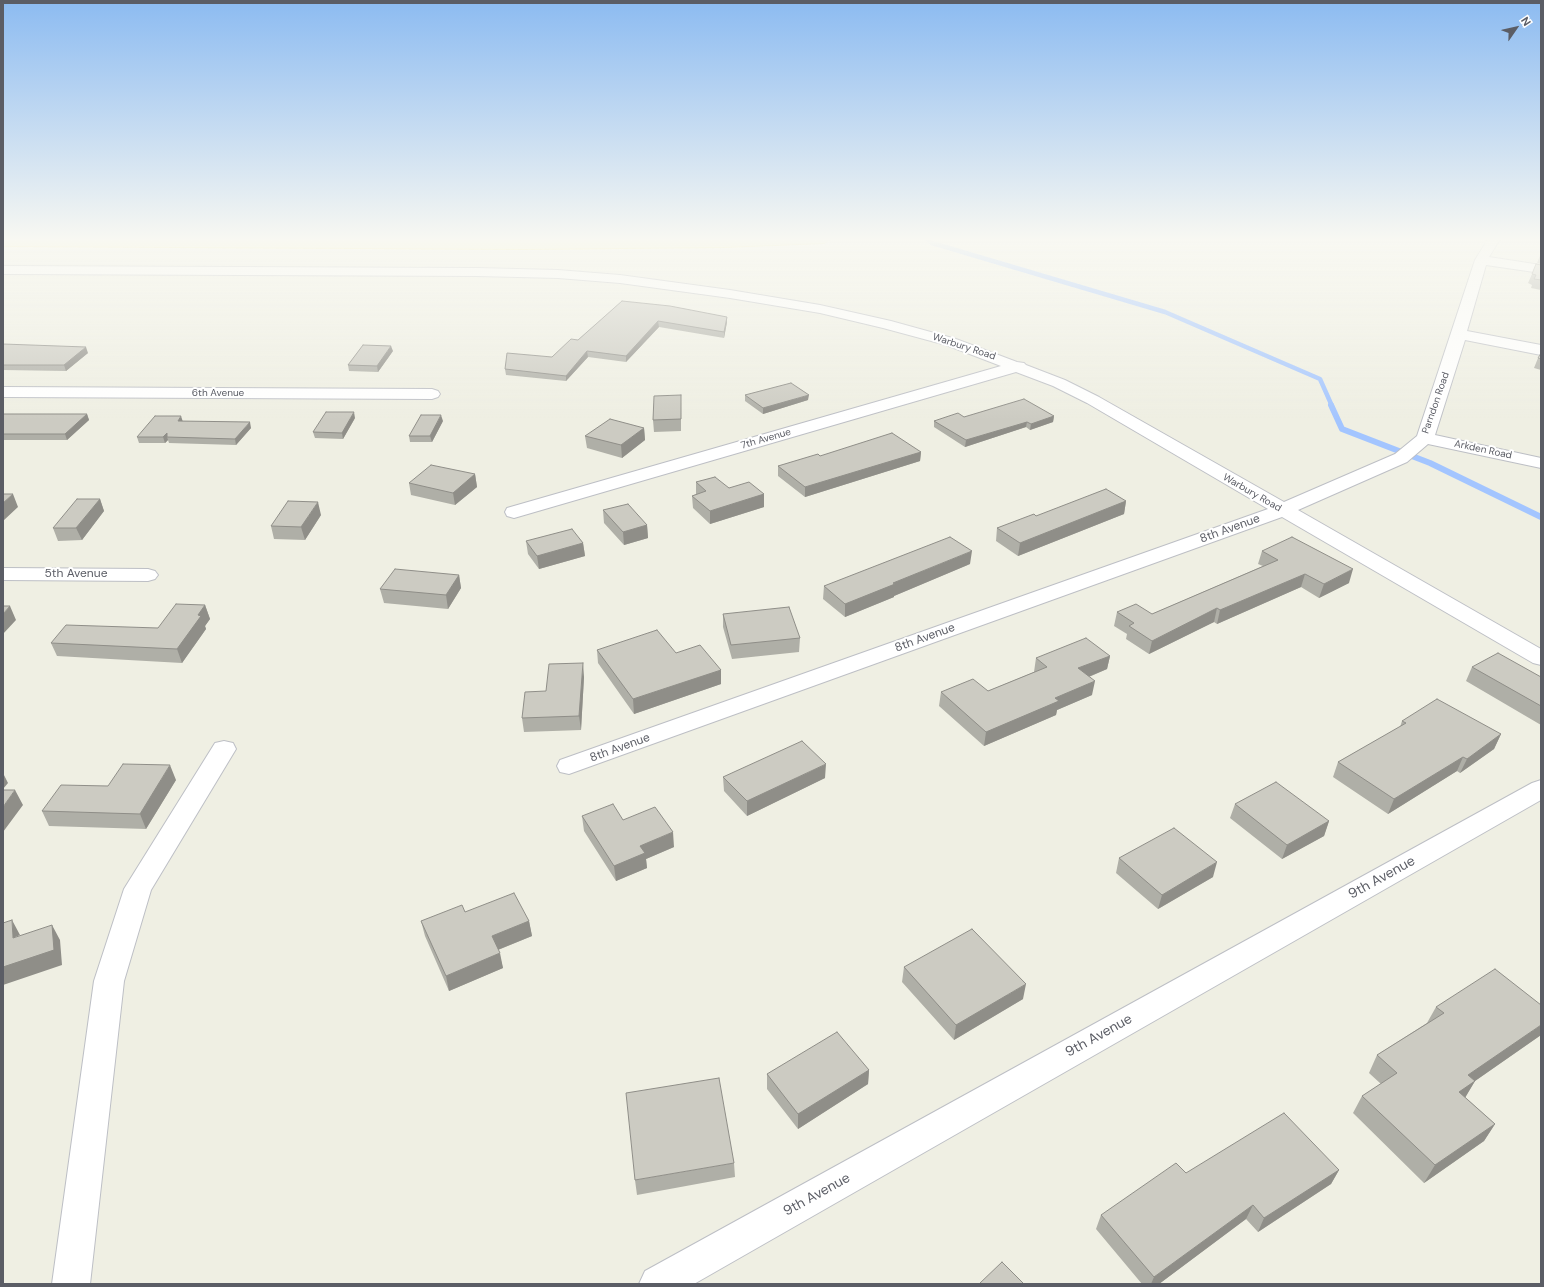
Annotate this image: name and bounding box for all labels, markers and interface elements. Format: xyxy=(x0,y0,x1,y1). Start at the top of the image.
north arrow xyxy=(1496,8,1536,48)
text: N xyxy=(1518,14,1534,29)
street label: Warbury Road xyxy=(931,331,997,363)
street label: Parndon Road xyxy=(1420,371,1452,435)
street label: 6th Avenue xyxy=(192,387,244,399)
street label: 7th Avenue xyxy=(740,426,792,452)
street label: Arkden Road xyxy=(1453,438,1513,462)
street label: Warbury Road xyxy=(1221,471,1283,515)
street label: 8th Avenue xyxy=(1198,511,1262,547)
street label: 5th Avenue xyxy=(45,567,107,581)
street label: 8th Avenue xyxy=(893,620,957,656)
street label: 8th Avenue xyxy=(588,730,652,766)
street label: 9th Avenue xyxy=(1346,853,1418,903)
street label: 9th Avenue xyxy=(1063,1011,1135,1061)
street label: 9th Avenue xyxy=(781,1170,853,1220)

